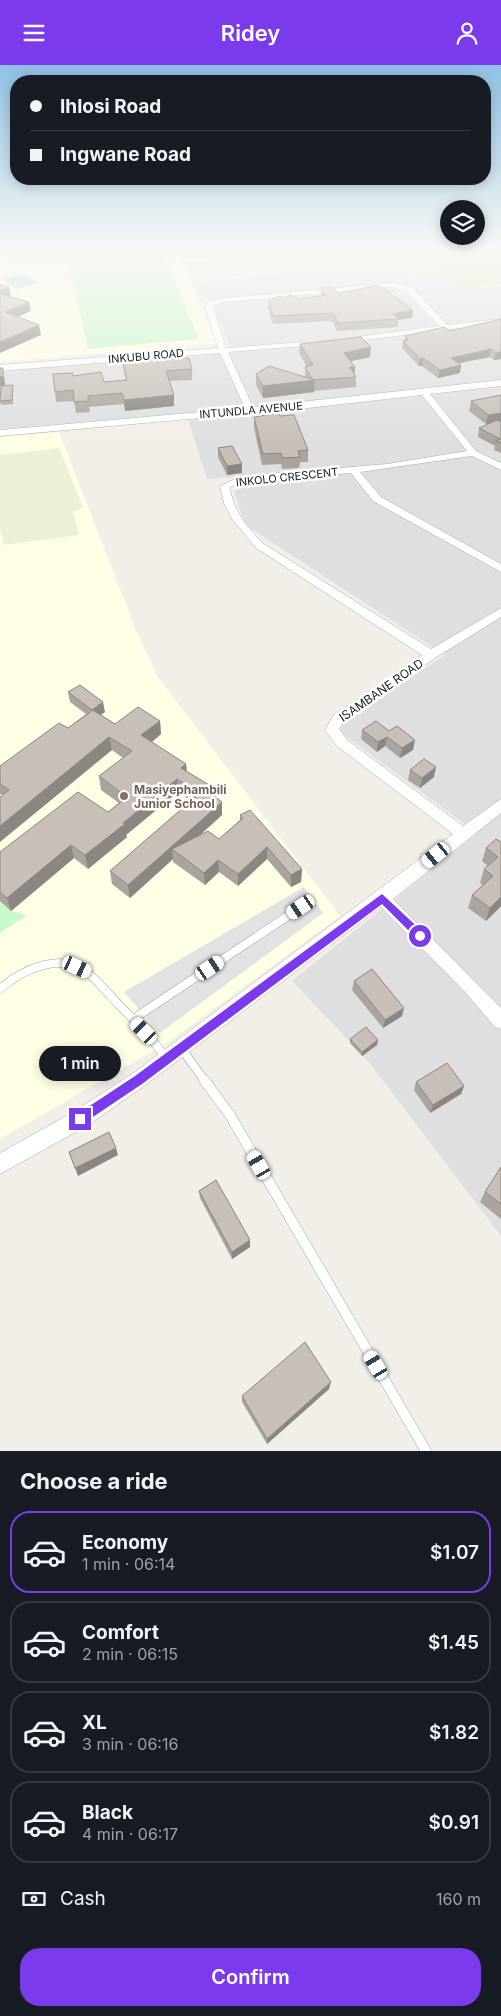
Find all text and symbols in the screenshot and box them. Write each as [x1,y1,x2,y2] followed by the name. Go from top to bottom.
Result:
[20,19,48,47] icon: menu
[453,19,481,47] icon: person
[221,20,280,46] text: Ridey
[60,95,161,118] text: Ihlosi Road
[60,143,191,166] text: Ingwane Road
[440,200,485,245] map controls
[440,200,485,245] button: layers
[108,346,184,366] street label: INKUBU ROAD
[199,399,303,421] street label: INTUNDLA AVENUE
[235,465,339,489] street label: INKOLO CRESCENT
[336,655,426,725] street label: ISAMBANE ROAD
[134,782,227,811] place label: Masiyephambili Junior School
[118,790,130,802] marker: Masiyephambili Junior School
[419,840,452,870] car
[284,892,317,922] car
[409,925,431,947] route start
[193,953,226,983] car
[60,954,93,980] car
[128,1015,159,1047] car
[39,1047,121,1081] callout: 1 min
[60,1053,100,1073] text: 1 min
[69,1108,91,1130] route end
[245,1148,272,1182] car
[361,1348,390,1382] car
[20,1468,168,1494] text: Choose a ride
[22,1530,67,1575] icon: car
[82,1531,168,1554] text: Economy
[430,1541,479,1564] text: $1.07
[82,1554,175,1574] text: 1 min · 06:14
[22,1620,67,1665] icon: car
[82,1621,159,1644] text: Comfort
[428,1631,479,1654] text: $1.45
[82,1644,178,1664] text: 2 min · 06:15
[22,1710,67,1755] icon: car
[82,1711,107,1734] text: XL
[429,1721,479,1744] text: $1.82
[82,1734,178,1754] text: 3 min · 06:16
[22,1800,67,1845] icon: car
[82,1801,133,1824] text: Black
[429,1811,479,1834] text: $0.91
[82,1824,178,1844] text: 4 min · 06:17
[20,1885,48,1913] icon: cash
[60,1887,106,1910] text: Cash
[436,1889,481,1909] text: 160 m
[20,1948,481,2006] button: Confirm

